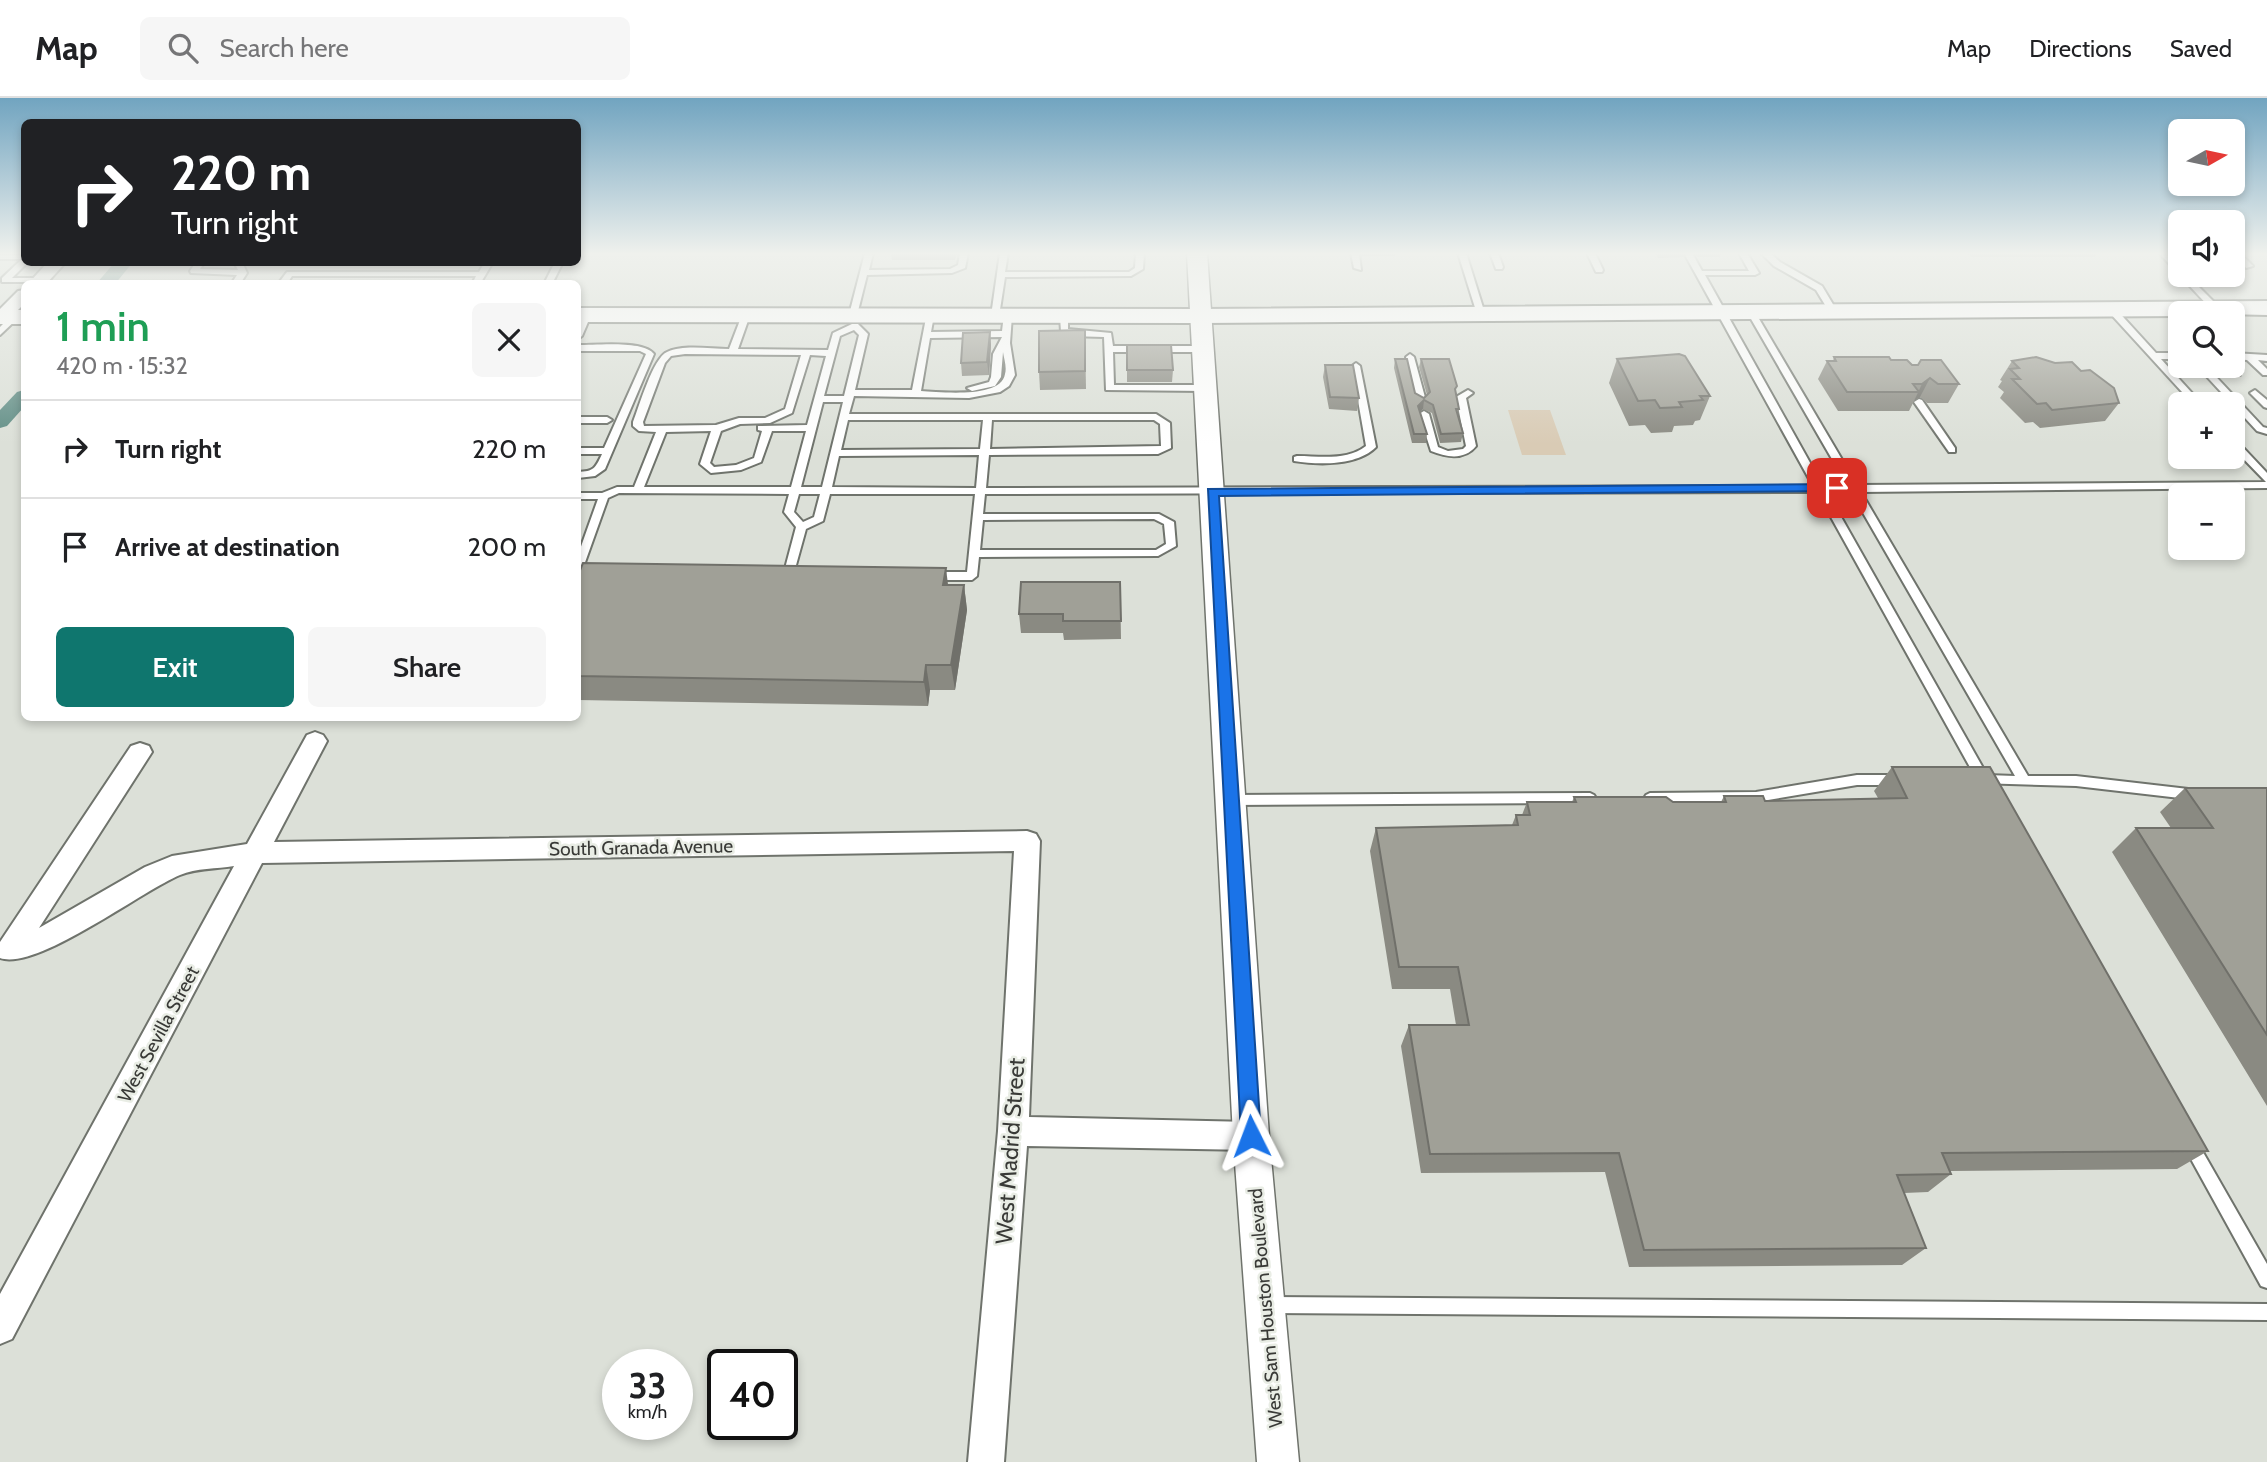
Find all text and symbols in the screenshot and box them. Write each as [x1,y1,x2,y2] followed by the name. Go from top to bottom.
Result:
[140,17,630,80] search box
[35,28,98,68] text: Map
[164,29,202,67] icon: search
[220,32,349,64] text: Search here
[1947,34,1991,63] text: Map
[2029,34,2132,63] text: Directions
[2170,34,2232,63] text: Saved
[2168,119,2245,196] north arrow
[2168,119,2245,560] map controls
[171,143,311,202] text: 220 m
[56,147,147,238] icon: right
[171,203,298,242] text: Turn right
[2168,210,2245,287] button: sound
[56,300,150,352] text: 1 min
[2168,301,2245,378] button: search
[472,303,546,377] button: close
[56,352,188,380] text: 420 m · 15:32
[2168,392,2245,469] button: +
[56,430,94,468] icon: right
[115,433,221,465] text: Turn right
[472,433,546,465] text: 220 m
[1807,458,1867,518] pin
[1818,469,1856,507] icon: arrive
[2168,483,2245,560] button: −
[56,528,94,566] icon: arrive
[115,531,340,563] text: Arrive at destination
[467,531,546,563] text: 200 m
[56,627,294,707] button: Exit
[308,627,546,707] button: Share
[549,834,733,861] street label: South Granada Avenue
[113,962,204,1106] street label: West Sevilla Street
[990,1057,1030,1245] street label: West Madrid Street
[1214,1099,1288,1173] position arrow
[1244,1187,1287,1429] street label: West Sam Houston Boulevard
[707,1349,798,1440] speed limit sign: 40
[629,1364,666,1407] text: 33
[628,1401,667,1423] text: km/h

